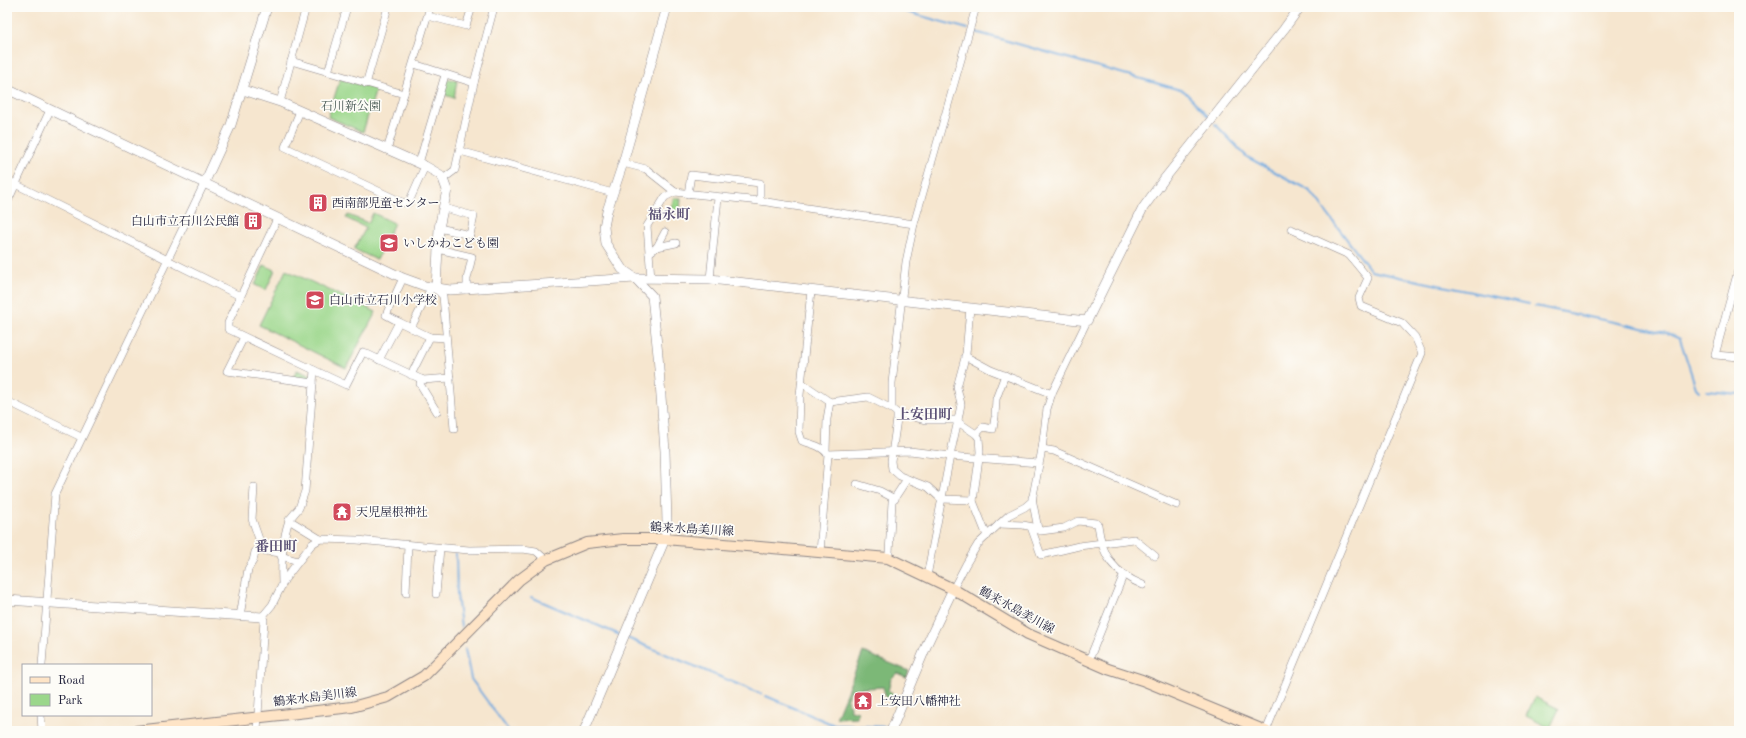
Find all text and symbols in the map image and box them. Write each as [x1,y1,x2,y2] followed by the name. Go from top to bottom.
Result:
[321,99,381,113] park label: 石川新公園
[307,192,329,214] building icon: 西南部児童センター
[332,196,440,210] place label: 西南部児童センター
[648,206,691,222] district label: 福永町
[242,210,264,232] building icon: 白山市立石川公民館
[131,214,239,228] place label: 白山市立石川公民館
[378,232,400,254] school or university icon: いしかわこども園
[403,237,499,250] place label: いしかわこども園
[304,289,326,311] school or university icon: 白山市立石川小学校
[329,293,437,307] place label: 白山市立石川小学校
[896,407,953,422] district label: 上安田町
[331,501,353,523] temple icon: 天児屋根神社
[356,505,428,519] place label: 天児屋根神社
[650,520,734,538] street label: 鶴来水島美川線
[255,539,298,554] district label: 番田町
[977,584,1057,636] street label: 鶴来水島美川線
[22,664,152,716] legend
[58,675,85,687] text: Road
[272,685,358,709] street label: 鶴来水島美川線
[852,690,874,712] temple icon: 上安田八幡神社
[877,694,961,708] place label: 上安田八幡神社
[58,695,83,707] text: Park

